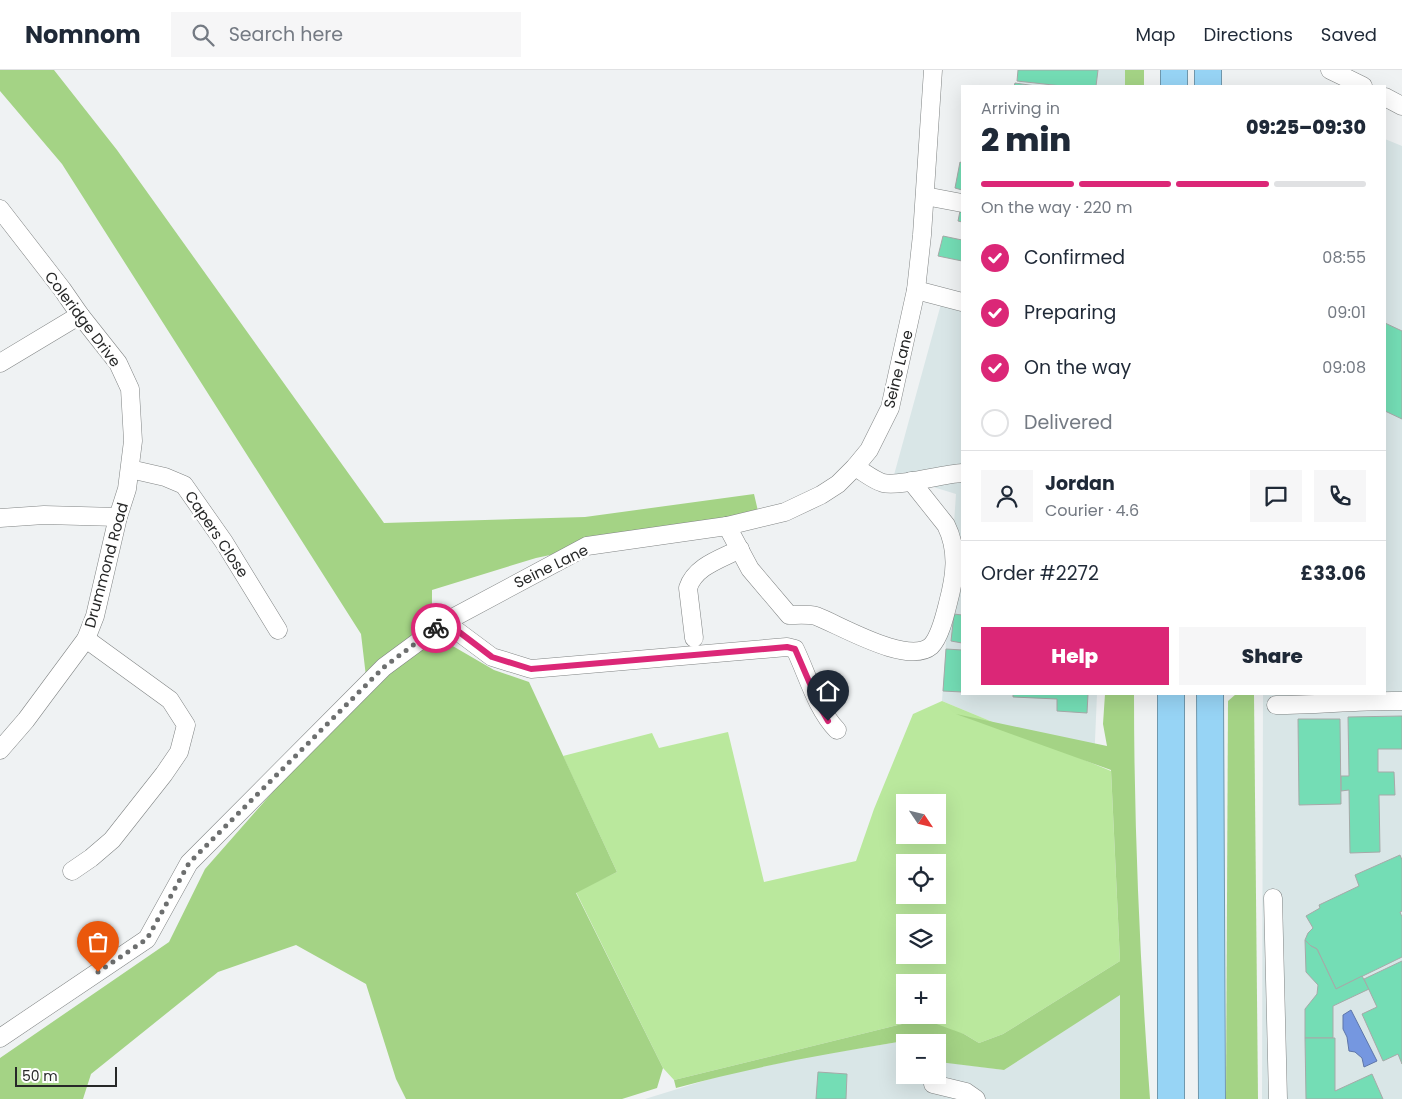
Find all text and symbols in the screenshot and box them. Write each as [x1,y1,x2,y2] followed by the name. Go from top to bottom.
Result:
[171,12,521,57] search box
[25,18,141,51] text: Nomnom
[189,21,217,49] icon: search
[229,21,343,48] text: Search here
[1136,22,1175,47] text: Map
[1203,22,1293,47] text: Directions
[1321,22,1377,47] text: Saved
[981,97,1060,120] text: Arriving in
[1246,114,1366,141] text: 09:25–09:30
[981,117,1071,162] text: 2 min
[981,196,1132,219] text: On the way · 220 m
[981,244,1009,272] icon: check
[1024,244,1125,271] text: Confirmed
[1322,246,1366,269] text: 08:55
[40,267,126,371] street label: Coleridge Drive
[981,299,1009,327] icon: check
[1024,299,1116,326] text: Preparing
[1327,301,1366,324] text: 09:01
[878,328,918,410] street label: Seine Lane
[981,354,1009,382] icon: check
[1024,354,1131,381] text: On the way
[1322,356,1366,379] text: 09:08
[1024,409,1113,436] text: Delivered
[981,470,1033,522] button: person
[1045,470,1115,497] text: Jordan
[1250,470,1302,522] button: chat
[1314,470,1366,522] button: phone
[180,486,254,582] street label: Capers Close
[1045,499,1139,522] text: Courier · 4.6
[79,500,133,630] street label: Drummond Road
[510,539,592,593] street label: Seine Lane
[981,560,1099,587] text: Order #2272
[1301,560,1366,587] text: £33.06
[411,603,461,653] courier
[422,614,450,642] icon: bike
[981,627,1169,685] button: Help
[1179,627,1366,685] button: Share
[807,670,849,721] pin
[814,677,842,705] icon: home
[896,794,946,844] north arrow
[896,794,946,1084] map controls
[896,854,946,904] button: locate
[896,914,946,964] button: layers
[77,921,119,972] pin
[84,928,112,956] icon: bag
[896,974,946,1024] button: +
[896,1034,946,1084] button: −
[15,1064,118,1087] scale bar
[22,1066,58,1086] text: 50 m

